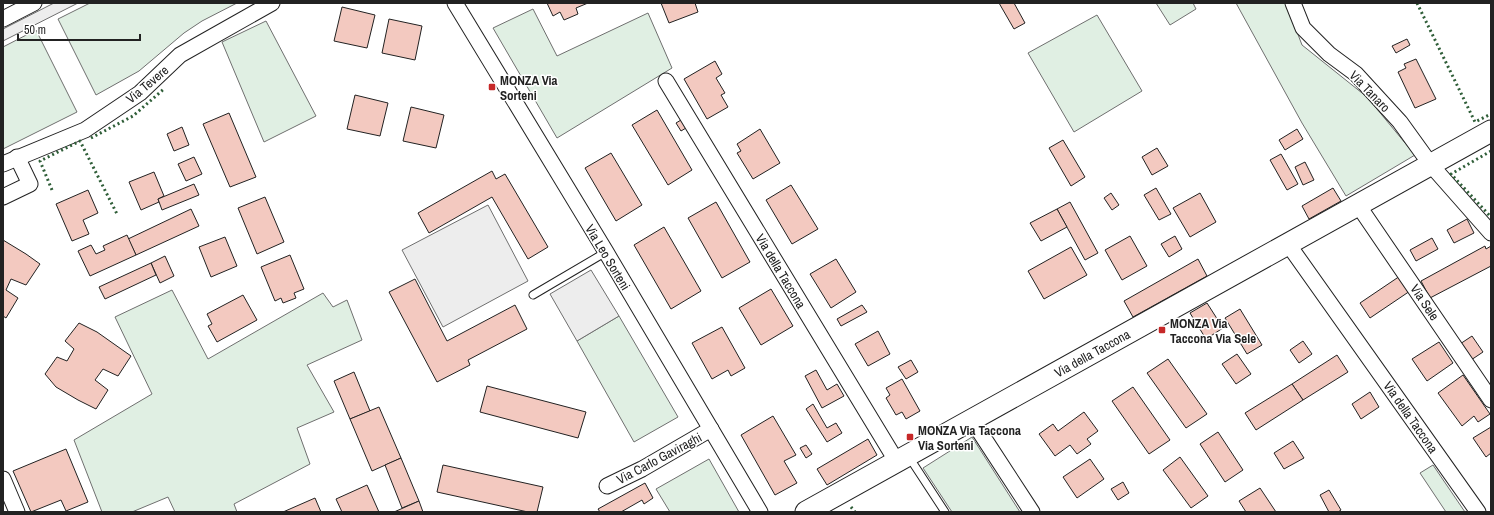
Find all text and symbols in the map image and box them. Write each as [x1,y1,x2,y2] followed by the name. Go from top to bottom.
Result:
[18,16,140,42] scale bar
[24,22,46,38] text: 50 m
[122,62,172,107] street label: Via Tevere
[1346,67,1394,116] street label: Via Tanaro
[500,72,558,104] place label: MONZA Via Sorteni
[487,82,497,92] marker: MONZA Via Sorteni
[581,221,634,293] street label: Via Leo Sorteni
[752,231,810,312] street label: Via della Taccona
[1406,281,1443,324] street label: Via Sele
[1170,315,1256,347] place label: MONZA Via Taccona Via Sele
[1157,325,1167,335] marker: MONZA Via Taccona Via Sele
[1051,326,1133,381] street label: Via della Taccona
[1380,378,1442,457] street label: Via della Taccona
[918,422,1021,454] place label: MONZA Via Taccona Via Sorteni
[614,429,705,488] street label: Via Carlo Gaviraghi
[905,432,915,442] marker: MONZA Via Taccona Via Sorteni

